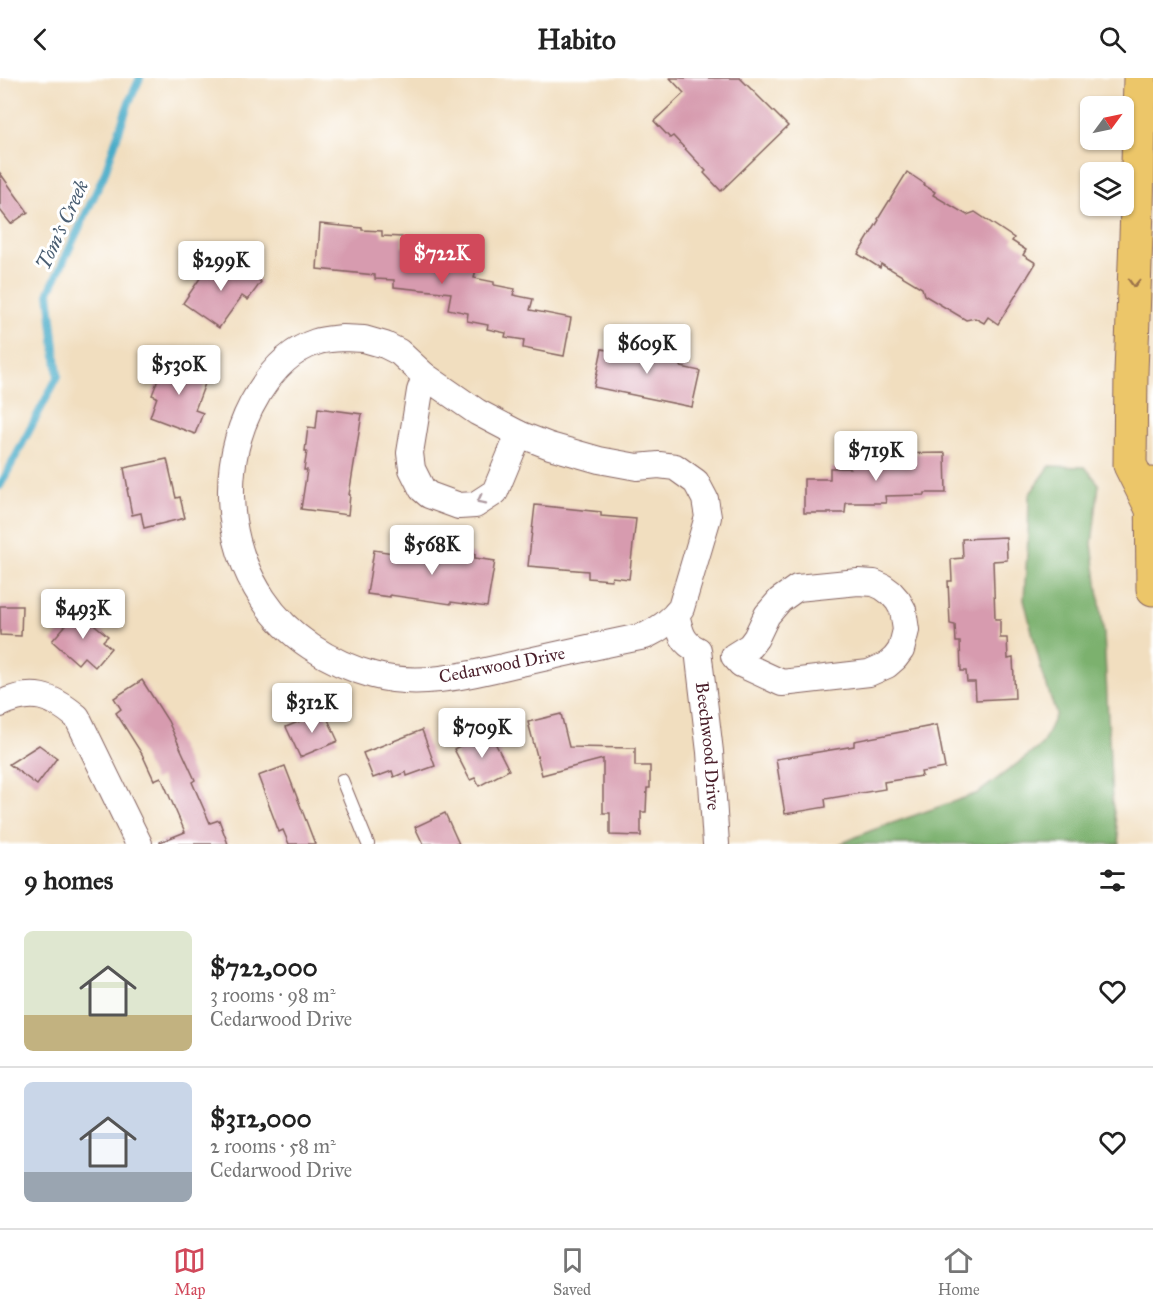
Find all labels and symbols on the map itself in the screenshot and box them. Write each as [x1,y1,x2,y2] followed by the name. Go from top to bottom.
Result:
[1080,96,1134,150] north arrow
[31,176,93,274] water label: Tom's Creek
[400,234,484,285] pin: $722K
[179,241,263,292] pin: $299K
[1128,279,1141,288] one-way arrow
[605,324,689,375] pin: $609K
[137,345,221,396] pin: $530K
[834,431,918,482] pin: $719K
[477,493,487,504] one-way arrow
[390,525,474,576] pin: $568K
[41,589,125,640] pin: $493K
[437,642,567,688] street label: Cedarwood Drive
[691,681,725,811] street label: Beechwood Drive
[270,683,354,734] pin: $312K
[440,708,524,759] pin: $709K

